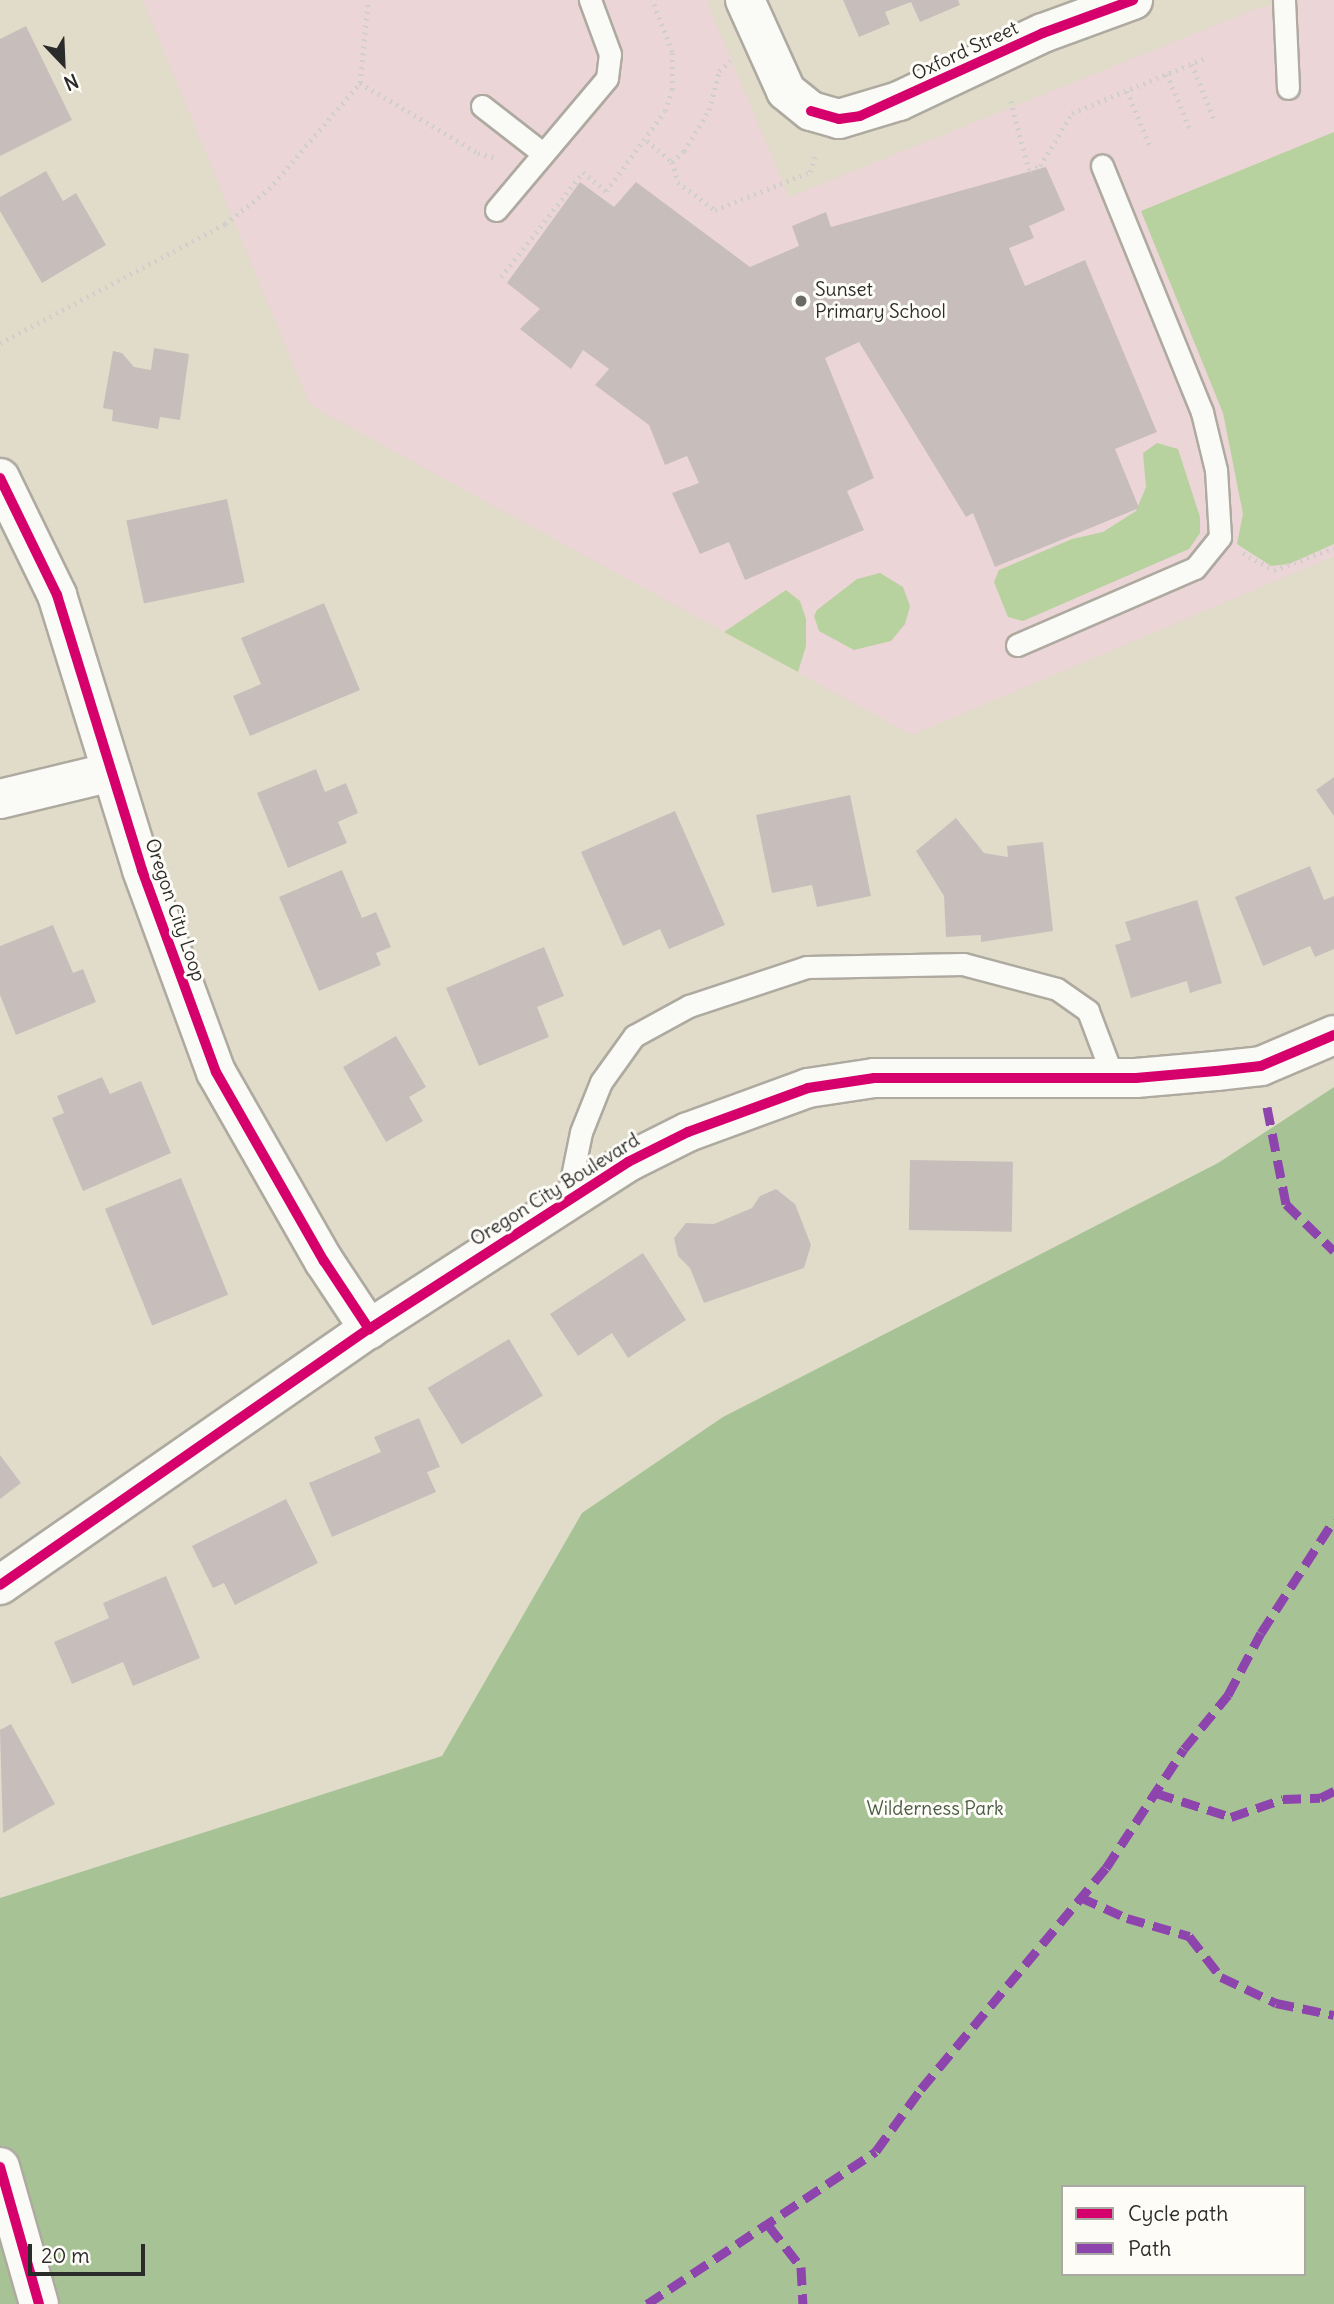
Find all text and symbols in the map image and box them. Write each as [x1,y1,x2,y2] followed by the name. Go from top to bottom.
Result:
[908,16,1022,86] street label: Oxford Street
[28,28,98,98] north arrow
[60,69,82,96] text: N
[815,279,946,323] place label: Sunset Primary School
[793,293,809,309] marker: Sunset Primary School
[140,836,210,984] street label: Oregon City Loop
[466,1129,644,1251] street label: Oregon City Boulevard
[866,1798,1004,1820] park label: Wilderness Park
[1061,2185,1306,2276] legend
[1128,2200,1228,2227] text: Cycle path
[32,2230,149,2274] scale bar
[1128,2235,1171,2262] text: Path
[41,2242,90,2269] text: 20 m

